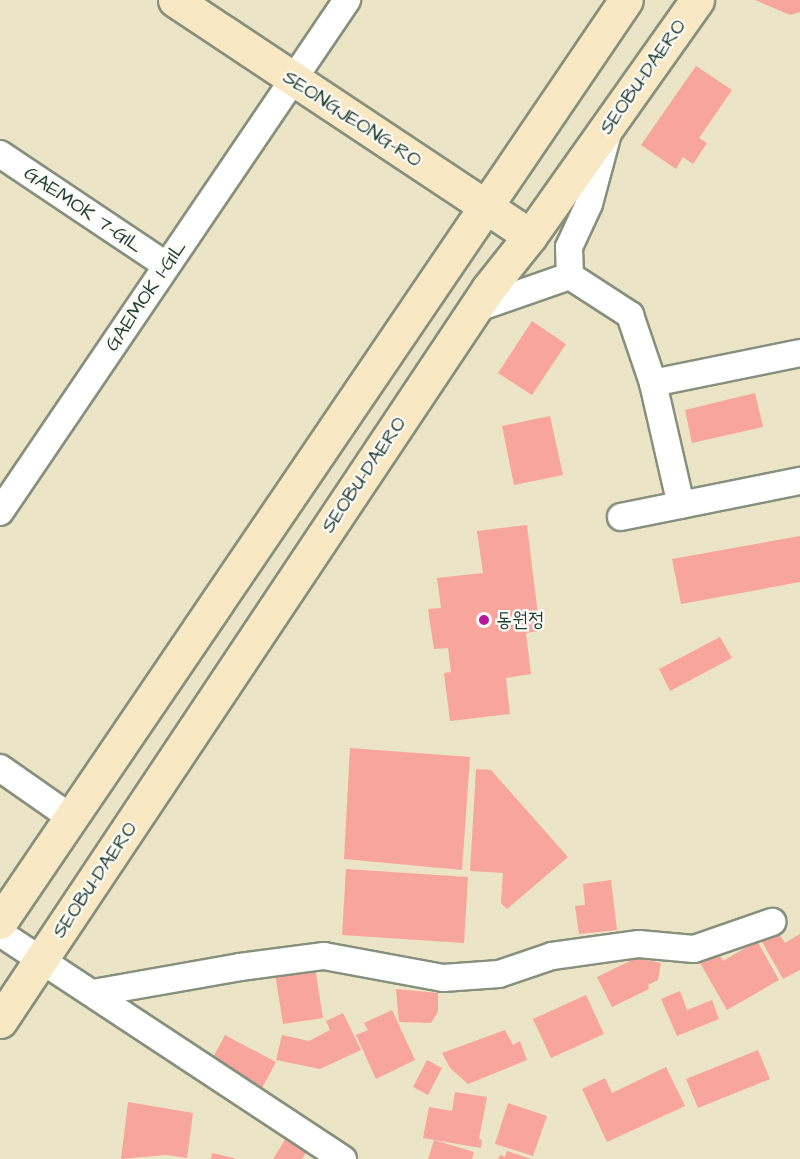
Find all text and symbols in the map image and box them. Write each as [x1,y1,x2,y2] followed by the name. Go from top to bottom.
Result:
[594,15,692,139] street label: SEOBU-DAERO
[278,65,426,173] street label: SEONGJEONG-RO
[19,162,147,258] street label: GAEMOK 7-GIL
[100,236,192,356] street label: GAEMOK 1-GIL
[316,412,412,538] street label: SEOBU-DAERO
[496,608,544,632] place label: 동원정
[477,613,491,627] marker: 동원정
[47,817,143,943] street label: SEOBU-DAERO

